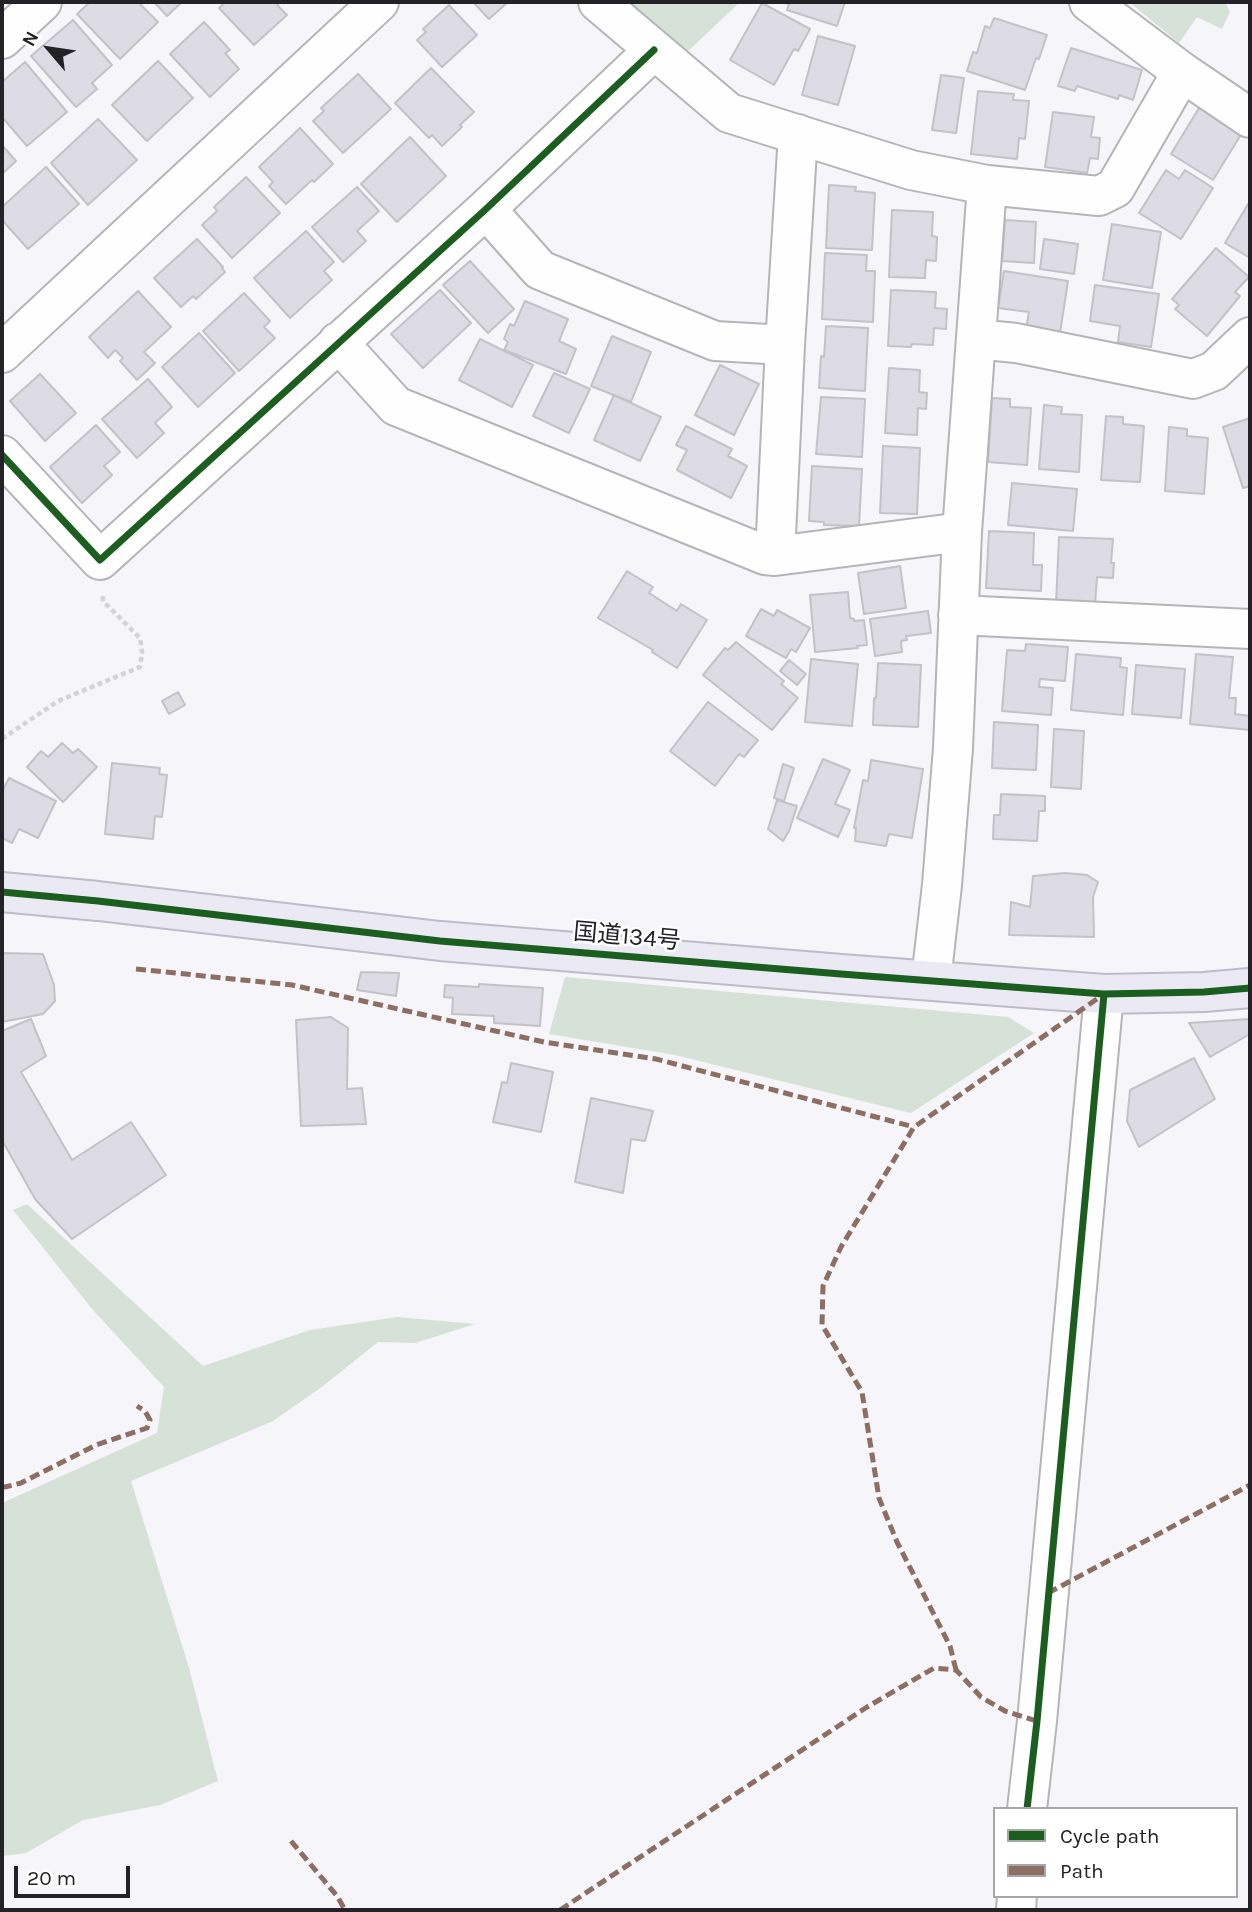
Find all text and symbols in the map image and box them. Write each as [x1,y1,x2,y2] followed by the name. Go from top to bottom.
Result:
[14,14,84,84] north arrow
[18,28,44,50] text: N
[572,918,682,956] street label: 国道134号
[993,1807,1238,1898] legend
[1060,1824,1160,1848] text: Cycle path
[18,1853,133,1897] scale bar
[1060,1859,1104,1883] text: Path
[27,1866,76,1890] text: 20 m

